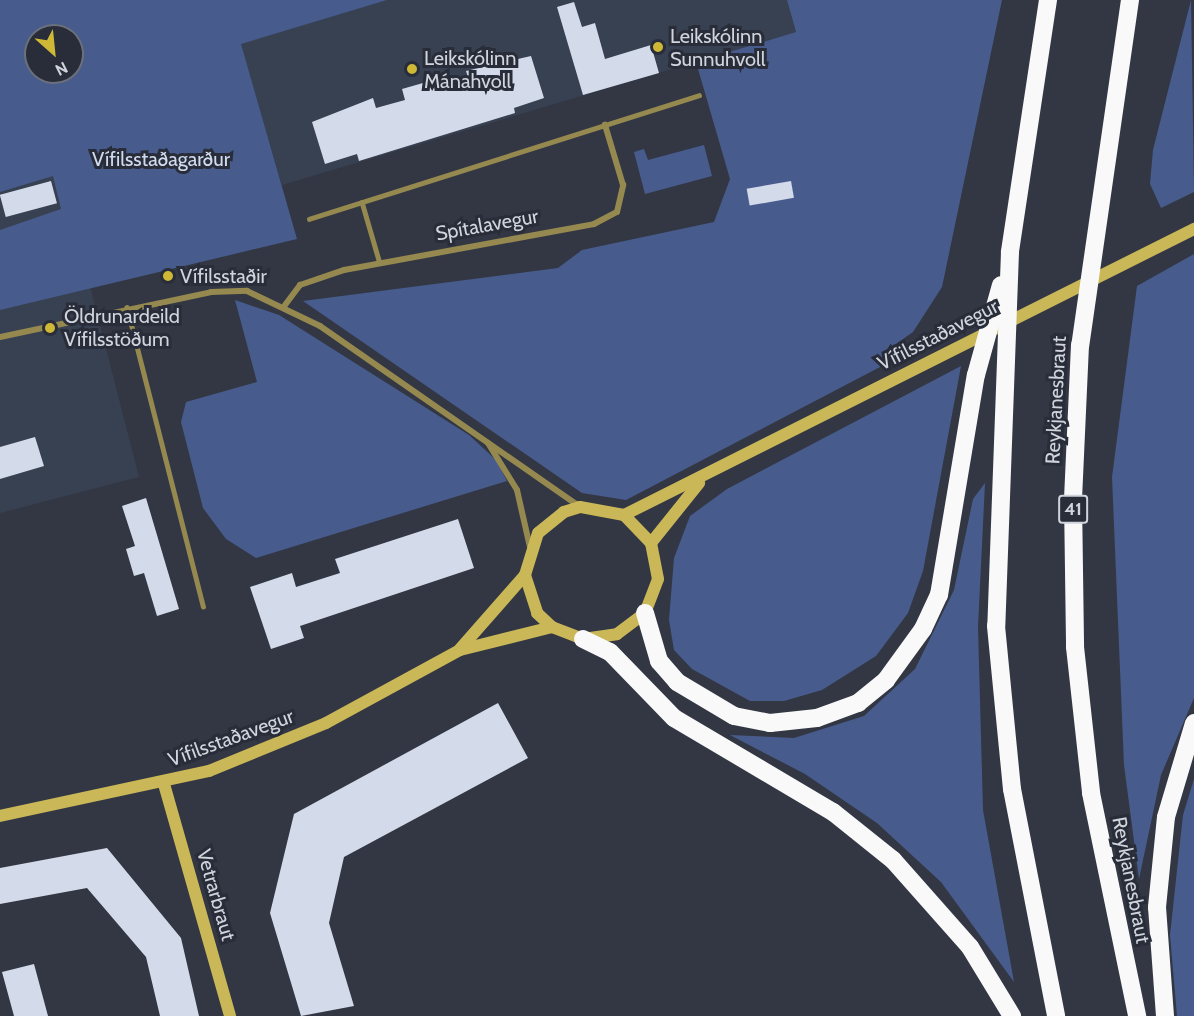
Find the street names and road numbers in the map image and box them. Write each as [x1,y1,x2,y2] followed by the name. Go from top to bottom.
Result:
[434,204,540,246] street label: Spítalavegur
[874,294,1002,376] street label: Vífilsstaðavegur
[1041,335,1071,465] street label: Reykjanesbraut
[1058,494,1088,524] road number: 41
[165,704,297,772] street label: Vífilsstaðavegur
[1107,815,1155,945] street label: Reykjanesbraut
[191,846,241,944] street label: Vetrarbraut

